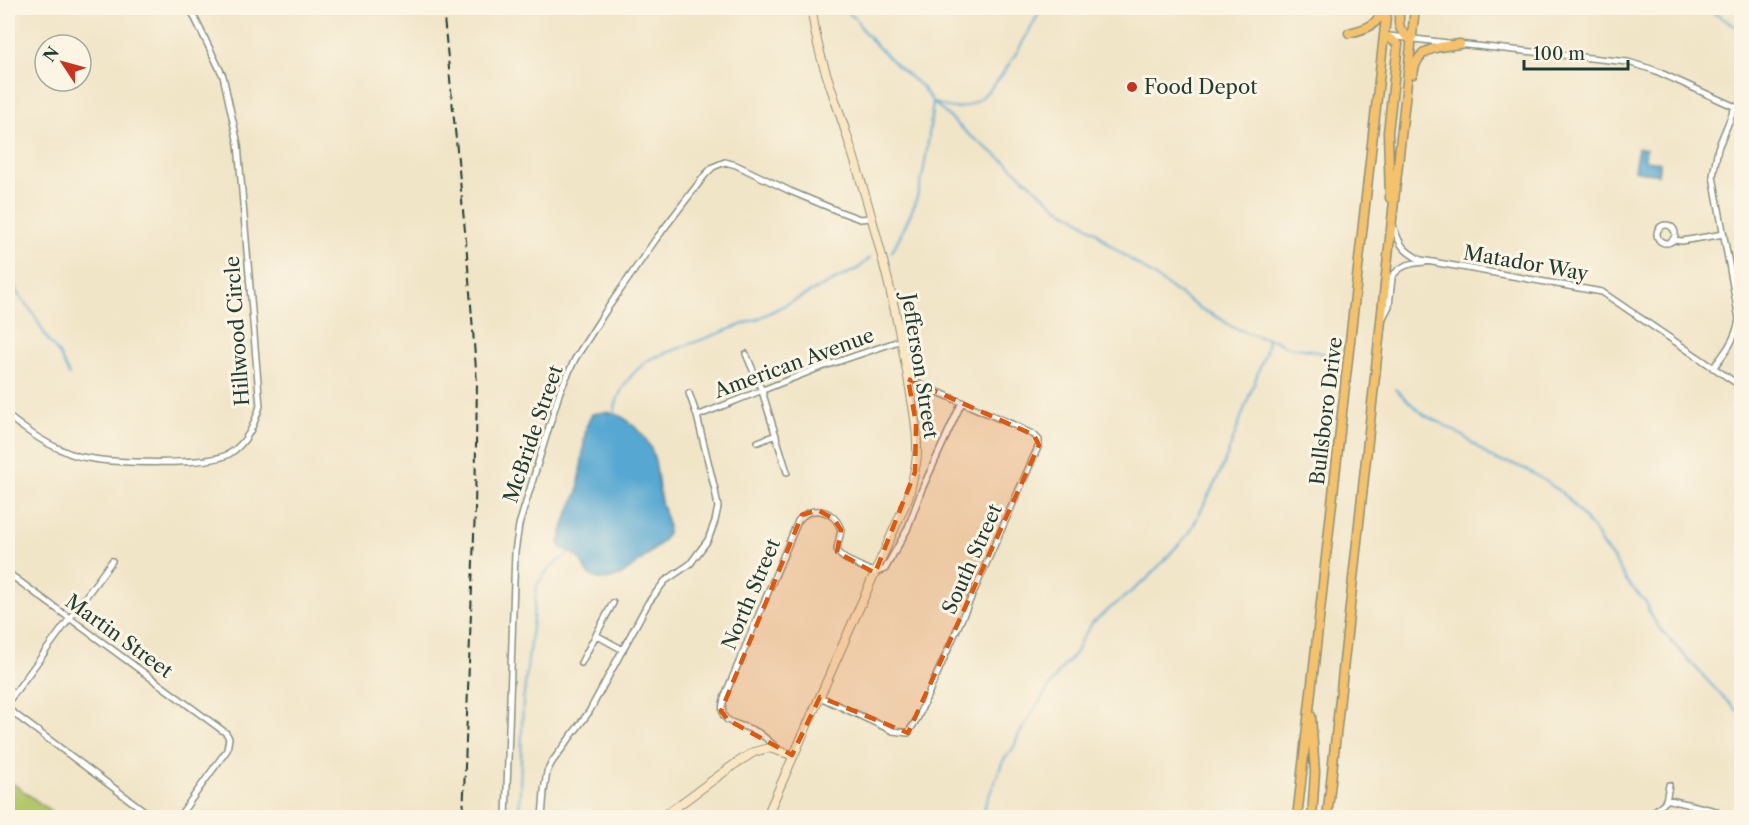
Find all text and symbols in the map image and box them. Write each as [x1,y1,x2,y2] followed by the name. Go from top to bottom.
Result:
[33,33,93,93] north arrow
[1524,33,1628,71] scale bar
[39,43,63,66] text: N
[1533,43,1585,65] text: 100 m
[1144,75,1257,99] place label: Food Depot
[1125,80,1139,94] marker: Food Depot
[1462,240,1591,286] street label: Matador Way
[220,255,254,407] street label: Hillwood Circle
[896,289,943,440] street label: Jefferson Street
[710,323,877,403] street label: American Avenue
[1305,336,1347,486] street label: Bullsboro Drive
[498,362,568,506] street label: McBride Street
[937,500,1007,618] street label: South Street
[717,535,785,653] street label: North Street
[61,589,177,683] street label: Martin Street

